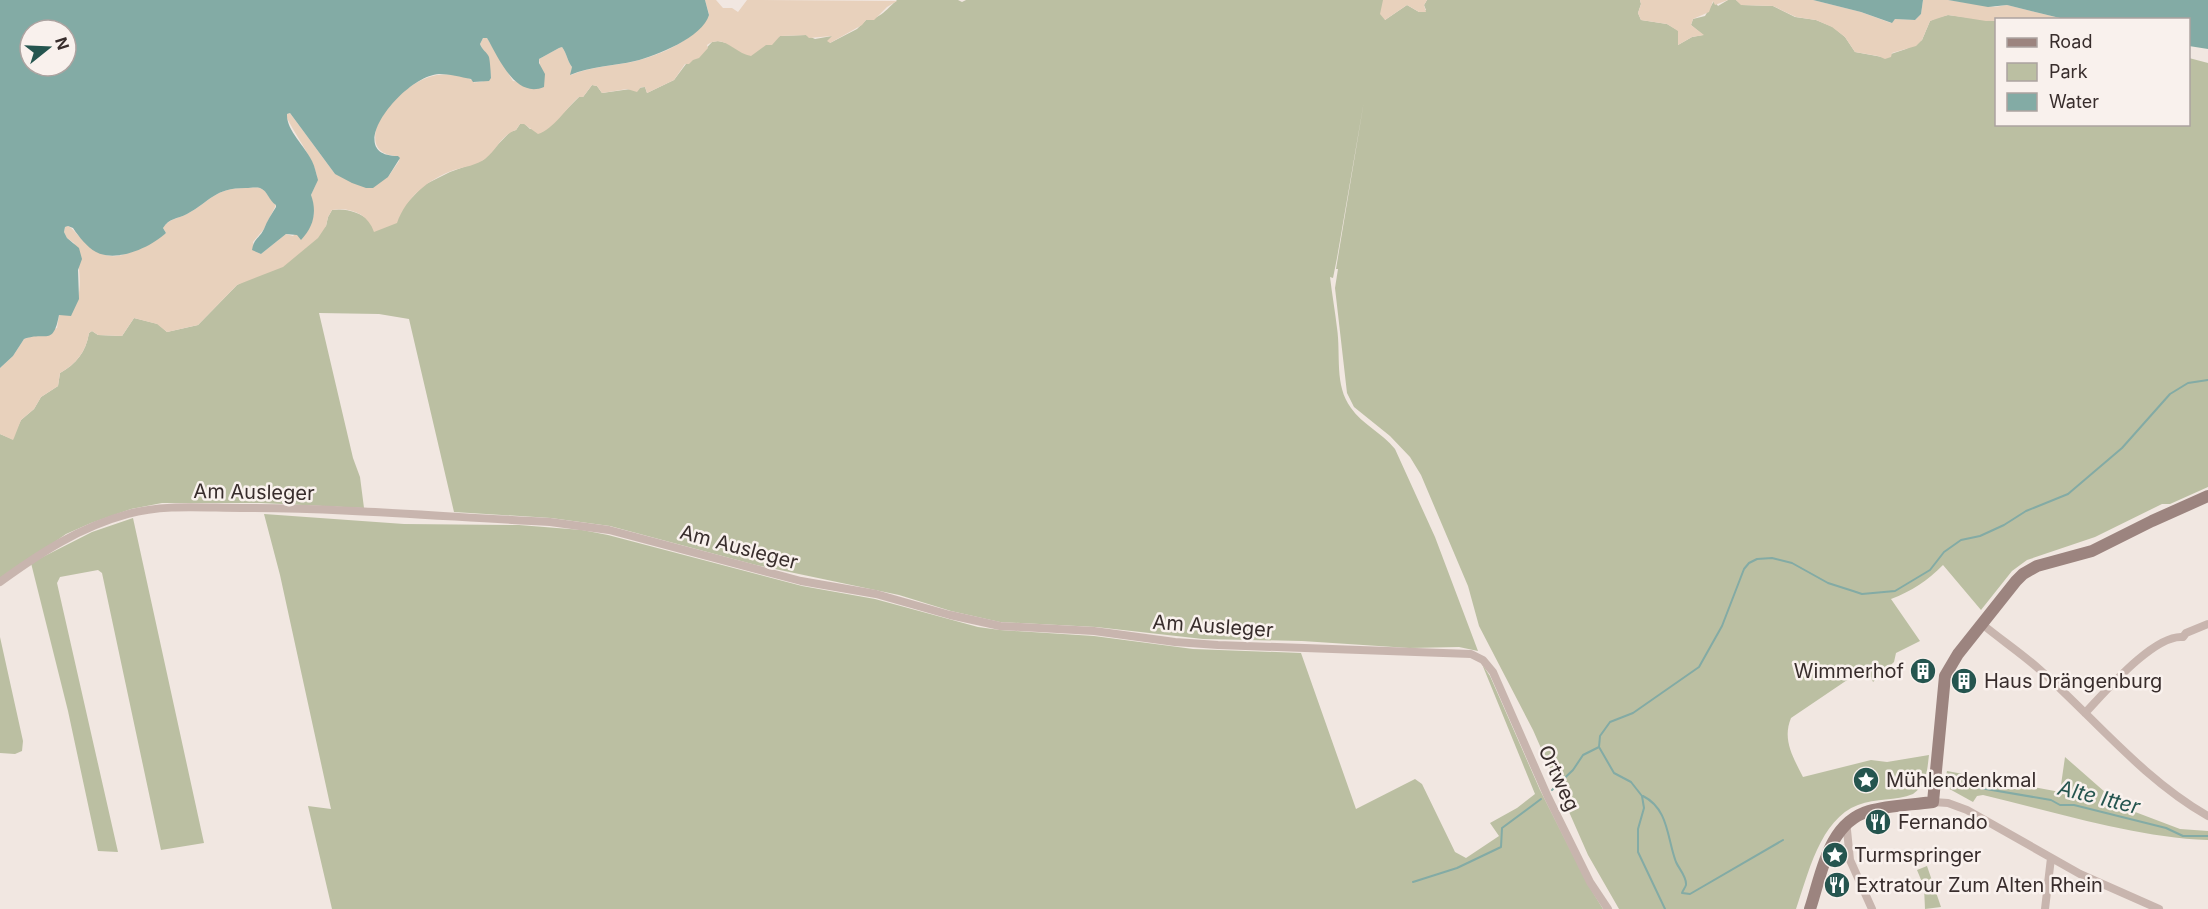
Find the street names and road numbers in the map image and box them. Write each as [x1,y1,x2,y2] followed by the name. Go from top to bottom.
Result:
[193,479,315,505] street label: Am Ausleger
[677,520,801,574] street label: Am Ausleger
[1152,610,1275,642] street label: Am Ausleger
[1533,741,1585,815] street label: Ortweg

